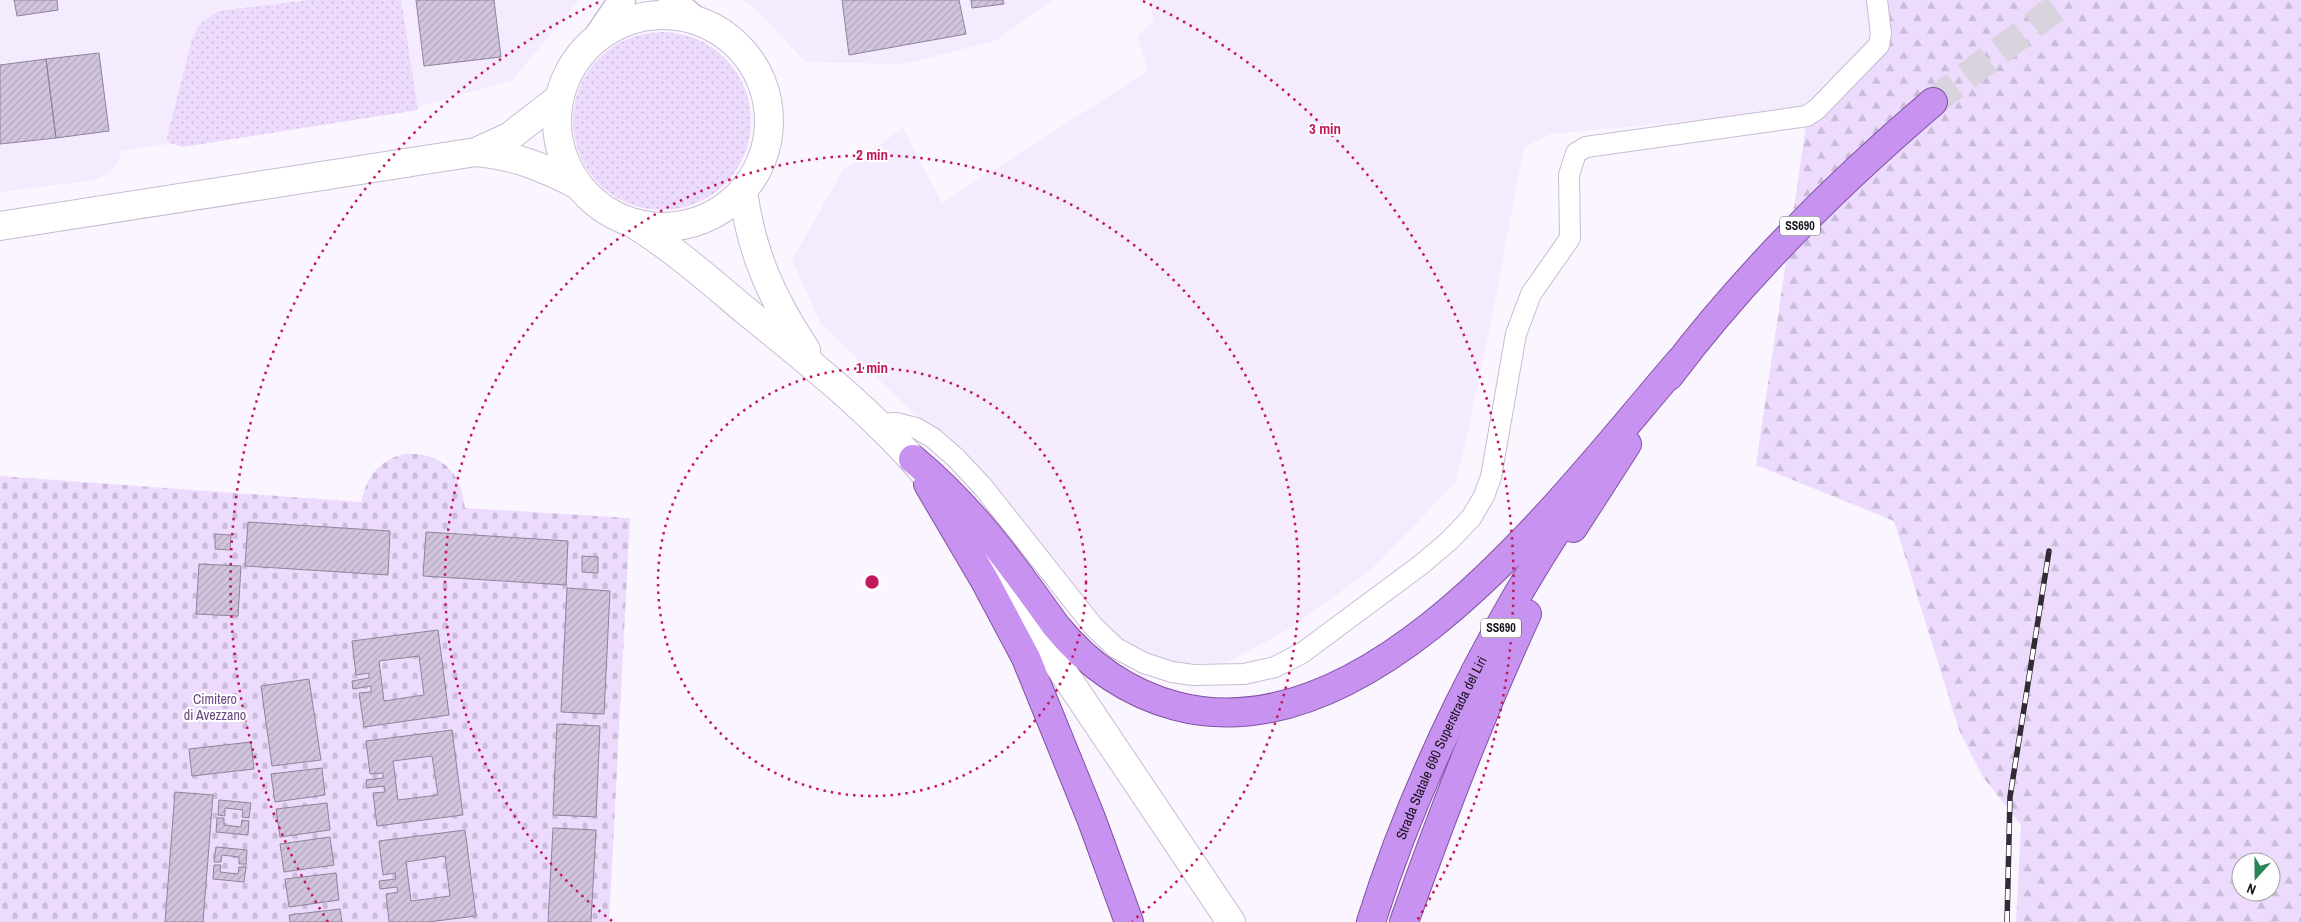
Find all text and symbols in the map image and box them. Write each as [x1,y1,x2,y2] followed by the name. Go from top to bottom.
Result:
[1309,118,1341,139] text: 3 min
[856,144,888,165] text: 2 min
[1780,217,1820,236] road number: SS690
[856,357,888,378] text: 1 min
[863,573,881,591] centre of rings
[1481,618,1521,638] road number: SS690
[1392,653,1491,842] street label: Strada Statale 690 Superstrada del Liri
[184,690,246,724] park label: Cimitero di Avezzano
[2231,852,2281,902] north arrow
[2244,879,2258,899] text: N

